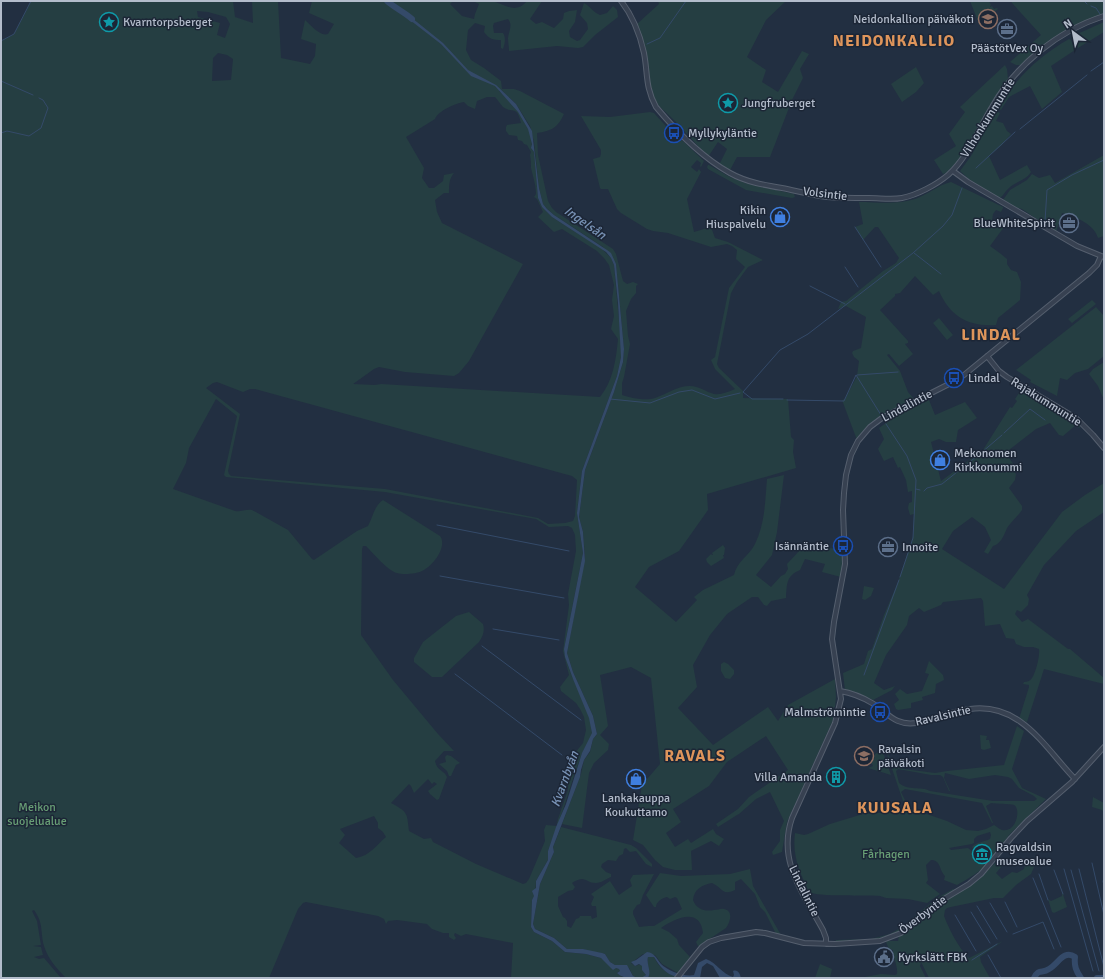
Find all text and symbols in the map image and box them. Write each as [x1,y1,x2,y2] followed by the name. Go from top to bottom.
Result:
[977,8,999,30] school or university icon: Neidonkallion päiväkoti
[98,11,120,33] place icon: Kvarntorpsberget
[853,12,974,27] place label: Neidonkallion päiväkoti
[1053,12,1093,52] north arrow
[123,15,212,30] place label: Kvarntorpsberget
[1061,16,1075,31] text: N
[996,18,1018,40] office icon: PäästötVex Oy
[833,31,955,51] district label: NEIDONKALLIO
[971,41,1044,56] place label: PäästötVex Oy
[957,75,1019,161] street label: Vilhonkummuntie
[717,92,739,114] place icon: Jungfruberget
[742,96,815,111] place label: Jungfruberget
[663,122,685,144] bus stop icon: Myllykyläntie
[688,126,757,141] place label: Myllykyläntie
[802,184,848,204] street label: Volsintie
[561,203,610,244] water label: Ingelsån
[706,203,766,232] place label: Kikin Hiuspalvelu
[769,206,791,228] shop icon: Kikin Hiuspalvelu
[1058,212,1080,234] office icon: BlueWhiteSpirit
[973,216,1055,231] place label: BlueWhiteSpirit
[961,325,1021,345] district label: LINDAL
[943,367,965,389] bus stop icon: Lindal
[968,371,1000,386] place label: Lindal
[1008,374,1084,430] street label: Rajakummuntie
[879,386,935,426] street label: Lindalintie
[954,446,1022,475] place label: Mekonomen Kirkkonummi
[929,449,951,471] shop icon: Mekonomen Kirkkonummi
[832,535,854,557] bus stop icon: Isännäntie
[877,536,899,558] office icon: Innoite
[775,539,829,554] place label: Isännäntie
[902,540,938,555] place label: Innoite
[869,701,891,723] bus stop icon: Malmströmintie
[914,702,972,730] street label: Ravalsintie
[784,705,866,720] place label: Malmströmintie
[878,742,925,771] place label: Ravalsin päiväkoti
[853,745,875,767] school or university icon: Ravalsin päiväkoti
[664,746,726,766] district label: RAVALS
[548,748,583,809] water label: Kvarnbyån
[825,766,847,788] building icon: Villa Amanda
[625,768,647,790] shop icon: Lankakauppa Koukuttamo
[754,770,822,785] place label: Villa Amanda
[602,791,670,820] place label: Lankakauppa Koukuttamo
[857,798,933,818] district label: KUUSALA
[7,800,67,829] park label: Meikon suojelualue
[996,840,1052,869] place label: Ragvaldsin museoalue
[971,843,993,865] museum icon: Ragvaldsin museoalue
[862,847,910,862] park label: Fårhagen
[785,863,823,919] street label: Lindalintie
[896,892,950,938] street label: Överbyntie
[873,946,895,968] public building icon: Kyrkslätt FBK
[898,950,967,965] place label: Kyrkslätt FBK

